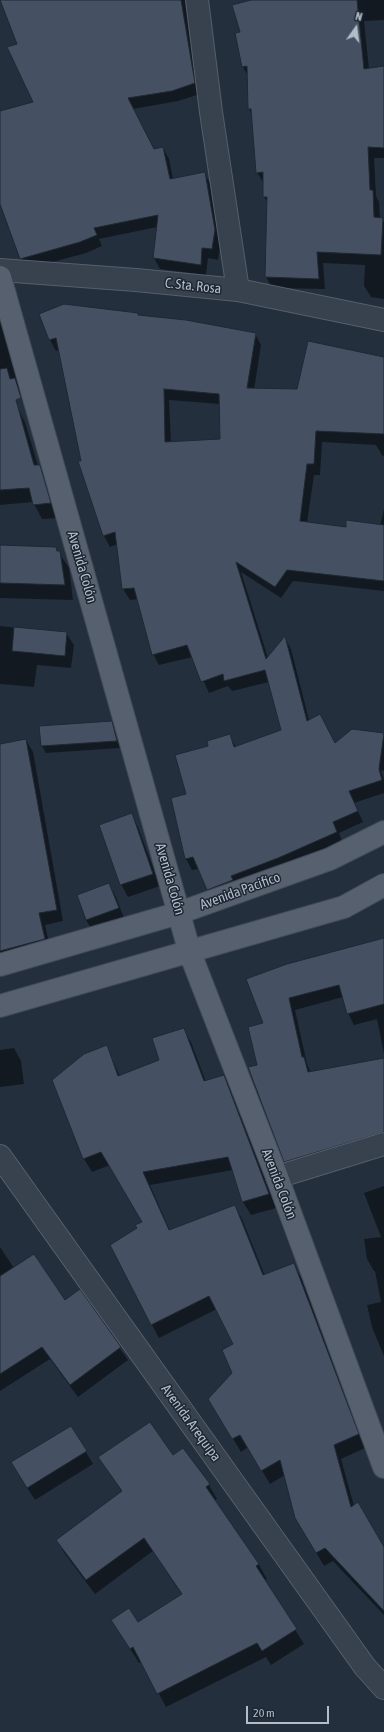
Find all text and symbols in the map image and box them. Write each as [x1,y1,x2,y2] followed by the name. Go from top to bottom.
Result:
[336,8,376,48] north arrow
[354,10,364,23] text: N
[164,275,222,297] street label: C. Sta. Rosa
[64,529,100,605] street label: Avenida Colón
[152,841,188,917] street label: Avenida Colón
[198,869,282,913] street label: Avenida Pacifico
[258,1147,300,1221] street label: Avenida Colón
[157,1381,225,1465] street label: Avenida Arequipa
[248,1698,331,1724] scale bar
[253,1706,275,1720] text: 20 m

